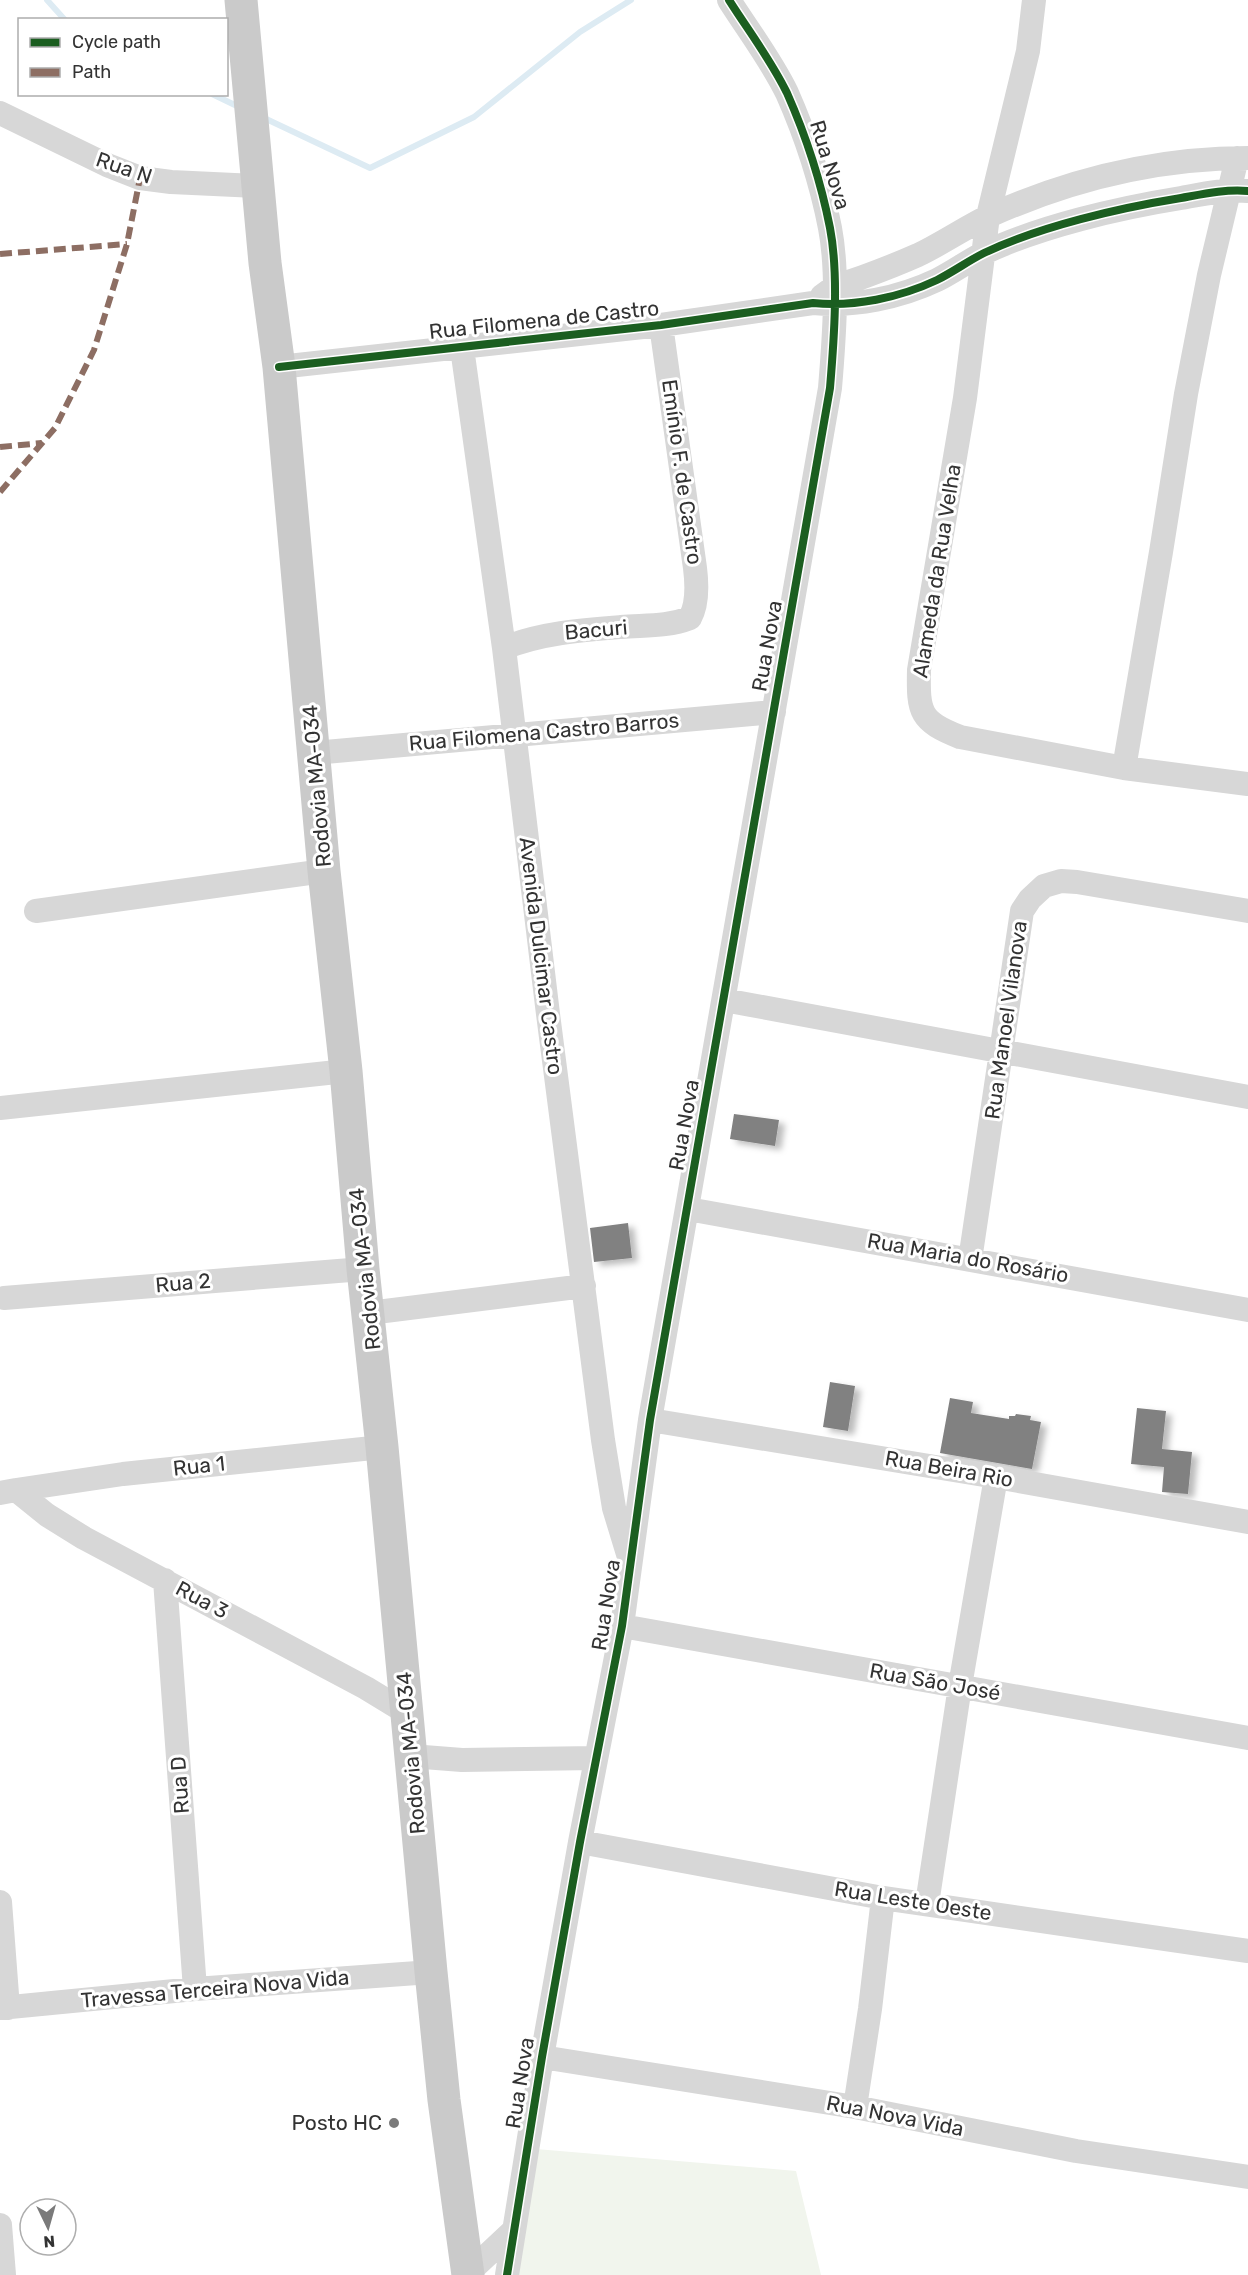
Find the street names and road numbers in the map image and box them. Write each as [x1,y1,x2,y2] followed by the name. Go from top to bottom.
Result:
[805,117,856,213] street label: Rua Nova
[93,146,156,189] street label: Rua N
[428,295,660,344] street label: Rua Filomena de Castro
[657,378,708,566] street label: Emínio F. de Castro
[907,462,966,680] street label: Alameda da Rua Velha
[746,598,787,693] street label: Rua Nova
[564,614,628,645] street label: Bacuri
[297,704,336,868] street label: Rodovia MA-034
[408,707,680,756] street label: Rua Filomena Castro Barros
[514,836,569,1076] street label: Avenida Dulcimar Castro
[979,919,1032,1121] street label: Rua Manoel Vilanova
[663,1077,704,1172] street label: Rua Nova
[344,1187,385,1351] street label: Rodovia MA-034
[865,1227,1071,1288] street label: Rua Maria do Rosário
[154,1268,212,1297] street label: Rua 2
[883,1445,1015,1492] street label: Rua Beira Rio
[172,1450,226,1481] street label: Rua 1
[586,1557,625,1652] street label: Rua Nova
[172,1575,233,1624] street label: Rua 3
[868,1658,1003,1705] street label: Rua São José
[391,1671,430,1835] street label: Rodovia MA-034
[165,1755,194,1815] street label: Rua D
[833,1876,994,1925] street label: Rua Leste Oeste
[80,1964,350,2013] street label: Travessa Terceira Nova Vida
[500,2035,539,2130] street label: Rua Nova
[824,2090,966,2141] street label: Rua Nova Vida

